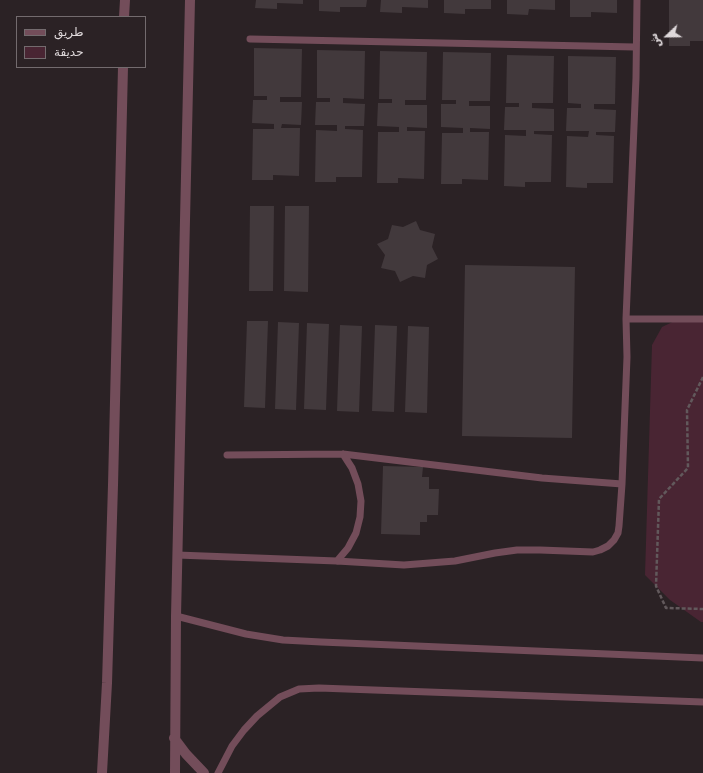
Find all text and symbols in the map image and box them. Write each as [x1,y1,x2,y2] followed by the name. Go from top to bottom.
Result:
[16,16,146,68] legend
[647,16,687,56] north arrow
[54,25,84,39] text: طريق
[647,31,664,50] text: ش
[54,45,84,59] text: حديقة

